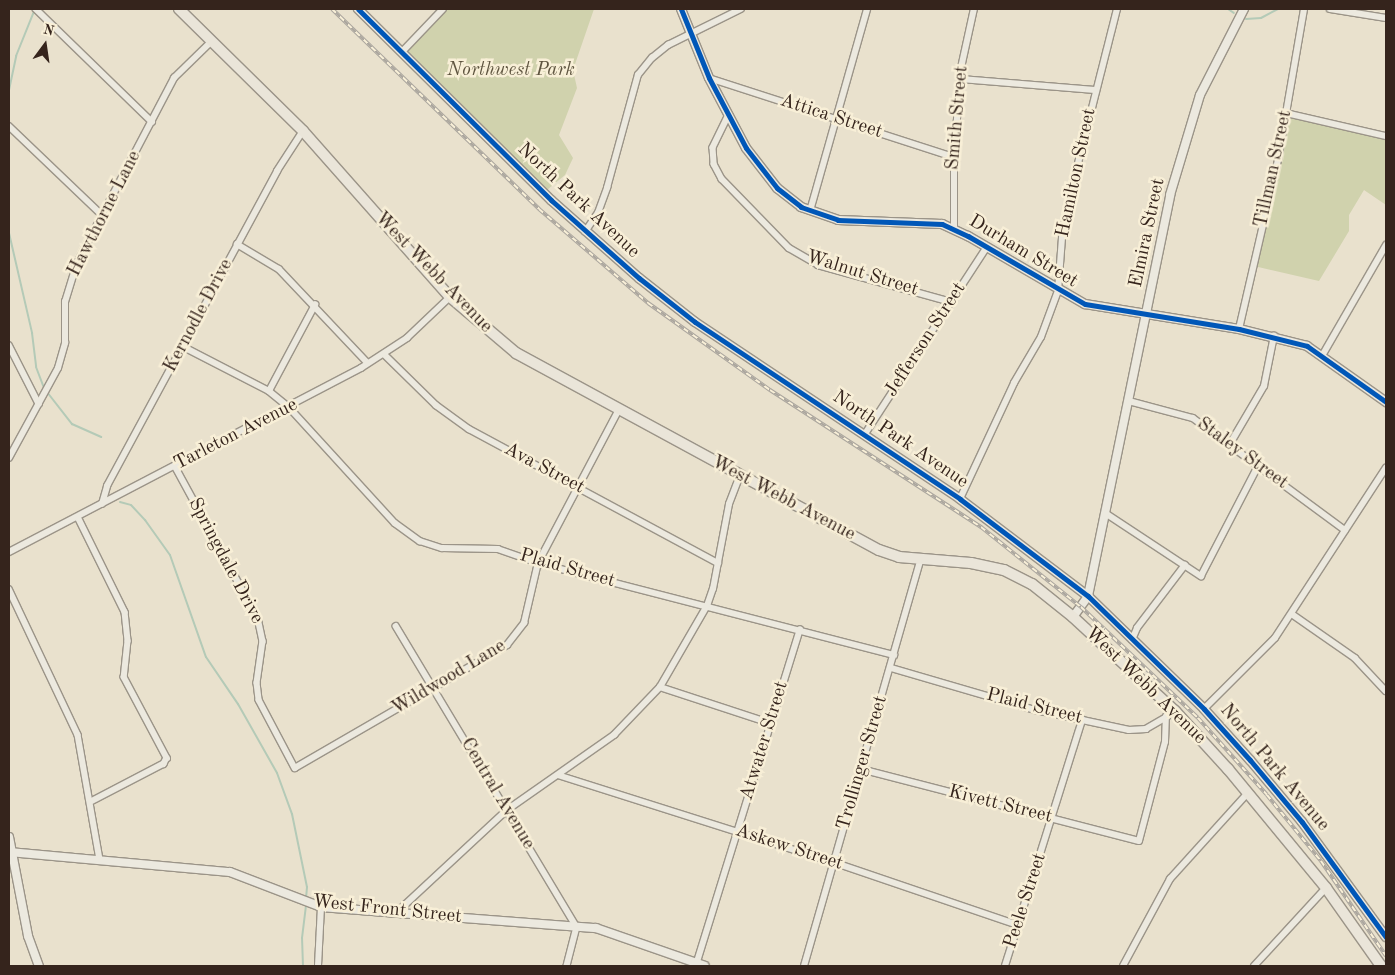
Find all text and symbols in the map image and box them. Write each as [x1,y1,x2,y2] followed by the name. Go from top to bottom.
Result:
[20,20,70,70] north arrow
[42,22,56,39] text: N
[447,60,575,82] park label: Northwest Park
[942,65,974,171] street label: Smith Street
[777,90,885,144] street label: Attica Street
[1052,106,1102,240] street label: Hamilton Street
[1250,108,1298,230] street label: Tillman Street
[512,138,644,264] street label: North Park Avenue
[63,147,147,281] street label: Hawthorne Lane
[1125,176,1171,290] street label: Elmira Street
[369,208,497,338] street label: West Webb Avenue
[964,210,1082,294] street label: Durham Street
[803,246,921,302] street label: Walnut Street
[160,255,238,377] street label: Kernodle Drive
[881,279,971,401] street label: Jefferson Street
[828,386,972,494] street label: North Park Avenue
[170,394,302,476] street label: Tarleton Avenue
[1192,413,1292,495] street label: Staley Street
[500,438,588,500] street label: Ava Street
[707,451,859,547] street label: West Webb Avenue
[182,494,268,628] street label: Springdale Drive
[517,545,617,593] street label: Plaid Street
[1080,622,1210,750] street label: West Webb Avenue
[388,635,510,721] street label: Wildwood Lane
[736,679,794,803] street label: Atwater Street
[984,684,1084,730] street label: Plaid Street
[833,693,893,833] street label: Trollinger Street
[1214,700,1334,836] street label: North Park Avenue
[455,734,539,854] street label: Central Avenue
[946,781,1054,829] street label: Kivett Street
[732,820,846,876] street label: Askew Street
[1000,850,1052,952] street label: Peele Street
[311,891,463,929] street label: West Front Street

